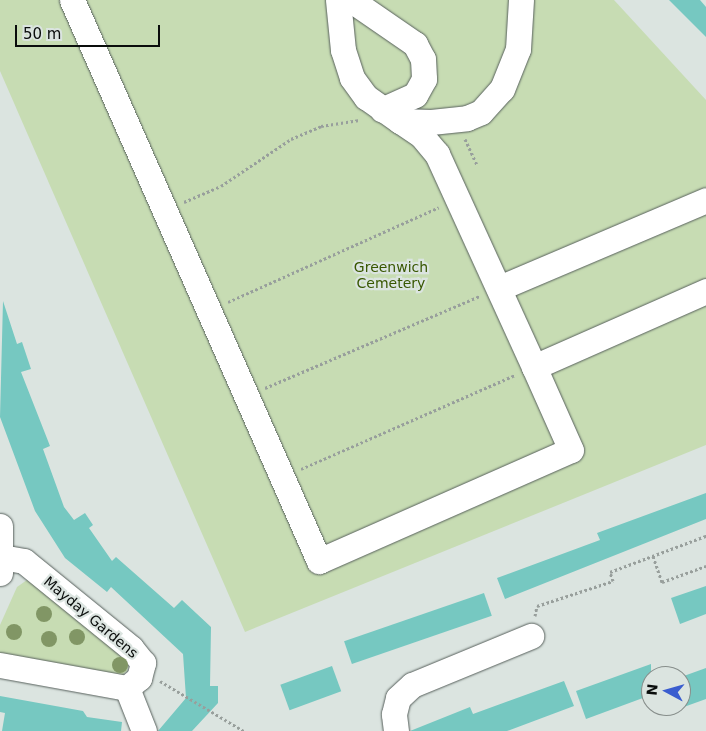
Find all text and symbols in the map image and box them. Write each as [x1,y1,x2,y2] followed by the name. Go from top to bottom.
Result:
[18,15,162,47] scale bar
[23,25,61,43] text: 50 m
[354,259,428,292] park label: Greenwich Cemetery
[41,573,141,661] street label: Mayday Gardens
[641,666,691,716] north arrow
[644,683,661,696] text: N

